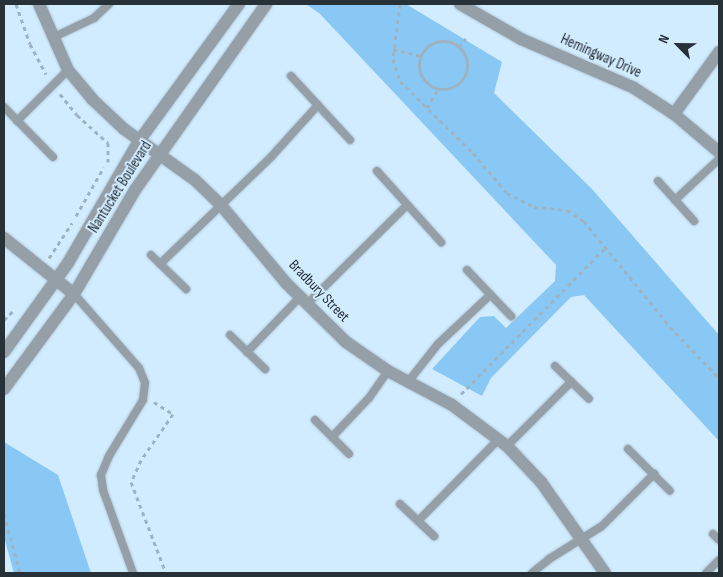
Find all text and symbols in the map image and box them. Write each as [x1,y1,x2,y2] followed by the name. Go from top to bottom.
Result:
[653,20,703,70] north arrow
[558,30,644,82] street label: Hemingway Drive
[654,32,673,46] text: N
[85,138,155,236] street label: Nantucket Boulevard
[285,256,353,326] street label: Bradbury Street

